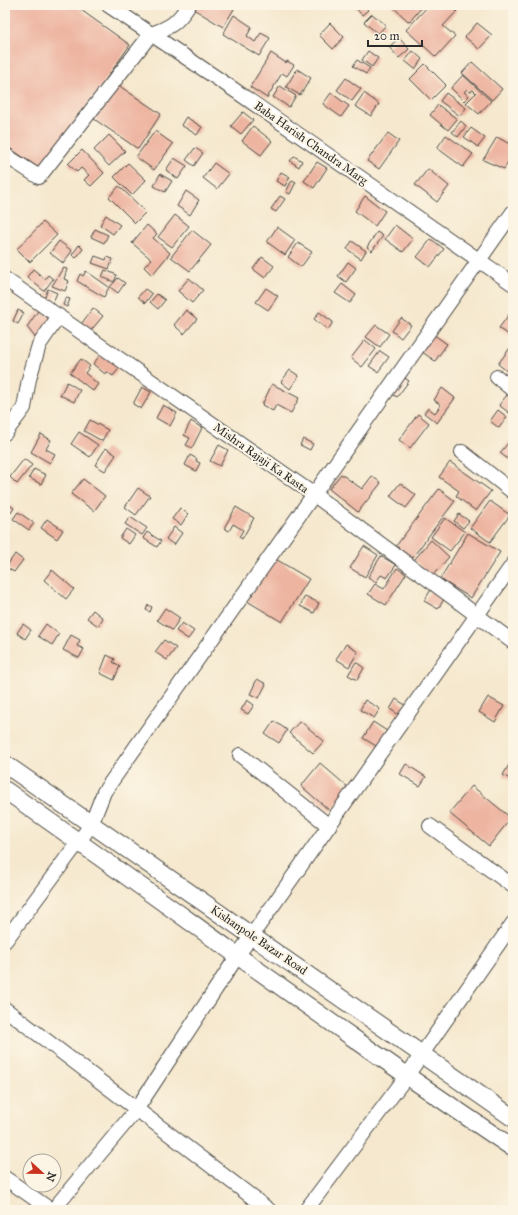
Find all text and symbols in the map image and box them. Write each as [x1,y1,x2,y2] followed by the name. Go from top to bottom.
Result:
[368,22,422,48] scale bar
[374,29,400,43] text: 20 m
[251,98,371,189] street label: Baba Harish Chandra Marg
[211,420,312,497] street label: Mishra Rajaji Ka Rasta
[208,902,310,978] street label: Kishanpole Bazar Road
[22,1153,62,1193] north arrow
[43,1170,59,1184] text: N

